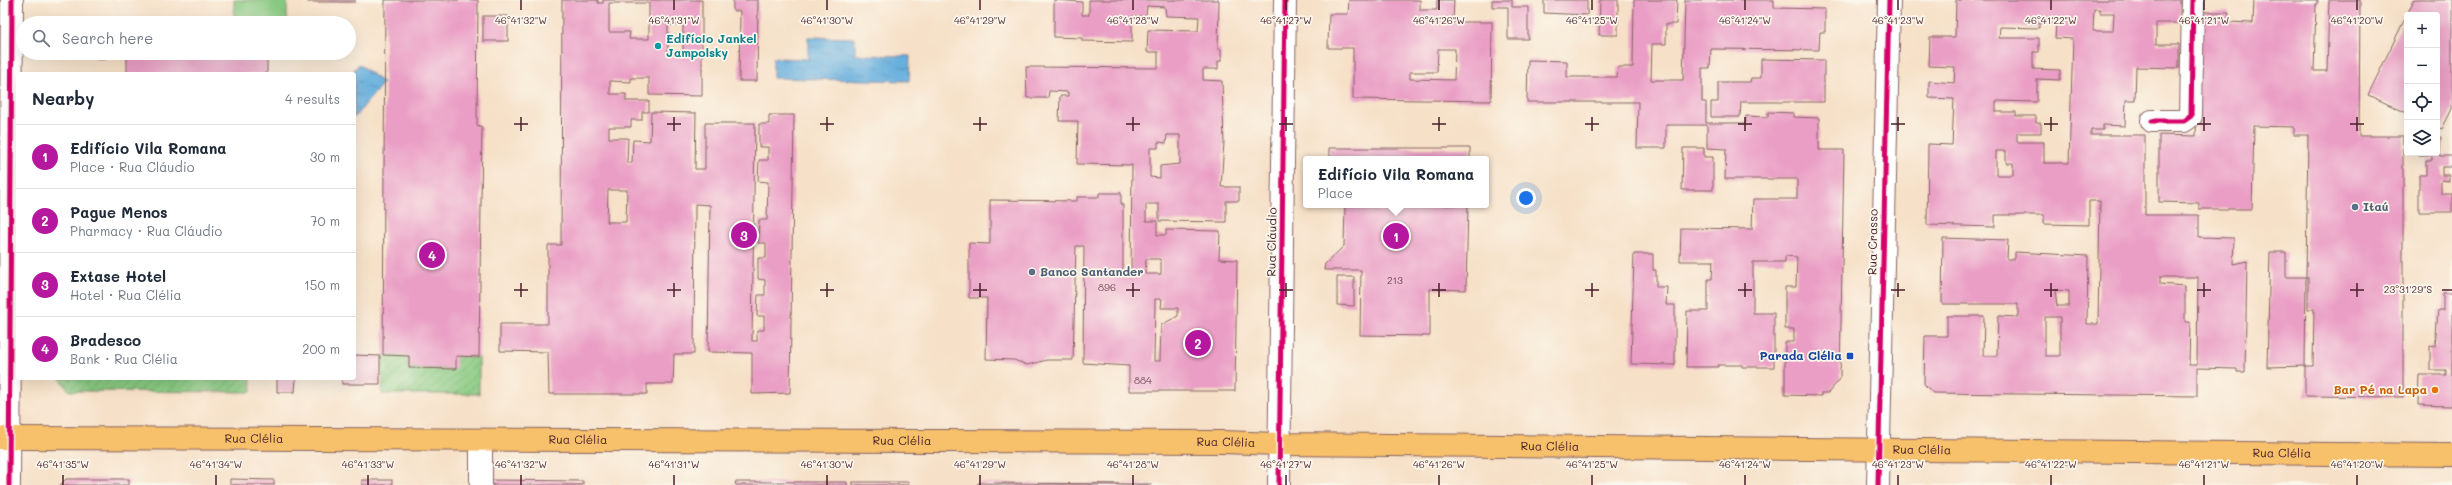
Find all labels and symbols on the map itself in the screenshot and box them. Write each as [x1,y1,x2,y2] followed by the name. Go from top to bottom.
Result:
[495,13,547,27] text: 46°41'32"W
[649,13,700,27] text: 46°41'31"W
[801,13,854,27] text: 46°41'30"W
[954,13,1006,27] text: 46°41'29"W
[1107,13,1159,27] text: 46°41'28"W
[1260,13,1312,27] text: 46°41'27"W
[1413,13,1465,27] text: 46°41'26"W
[1566,13,1618,27] text: 46°41'25"W
[1719,13,1771,27] text: 46°41'24"W
[1872,13,1924,27] text: 46°41'23"W
[2025,13,2077,27] text: 46°41'22"W
[2179,13,2230,27] text: 46°41'21"W
[2331,13,2383,27] text: 46°41'20"W
[666,30,757,60] place label: Edifício Jankel Jampolsky
[653,41,663,51] marker: Edifício Jankel Jampolsky
[1516,188,1536,208] your location
[2363,198,2389,214] place label: Itaú
[2350,202,2360,212] marker: Itaú
[1262,207,1280,277] street label: Rua Cláudio
[1863,209,1881,275] street label: Rua Crasso
[731,220,757,250] pin: 3
[1383,221,1409,251] pin: 1
[419,240,445,270] pin: 4
[1040,263,1143,279] place label: Banco Santander
[1027,267,1037,277] marker: Banco Santander
[1387,273,1403,287] house number: 213
[1098,280,1116,294] house number: 896
[2384,282,2433,296] text: 23°31'29"S
[1185,328,1211,358] pin: 2
[1760,347,1842,363] place label: Parada Clélia
[1845,351,1855,361] marker: Parada Clélia
[1134,373,1152,387] house number: 884
[2333,381,2427,397] place label: Bar Pé na Lapa
[2430,385,2440,395] marker: Bar Pé na Lapa
[225,430,283,446] street label: Rua Clélia
[549,431,607,447] street label: Rua Clélia
[873,432,931,448] street label: Rua Clélia
[1197,433,1256,450] street label: Rua Clélia
[1520,437,1579,454] street label: Rua Clélia
[1892,441,1951,457] street label: Rua Clélia
[2252,444,2311,461] street label: Rua Clélia
[37,457,89,471] text: 46°41'35"W
[190,457,242,471] text: 46°41'34"W
[342,457,394,471] text: 46°41'33"W
[495,457,547,471] text: 46°41'32"W
[649,457,700,471] text: 46°41'31"W
[801,457,854,471] text: 46°41'30"W
[954,457,1006,471] text: 46°41'29"W
[1107,457,1159,471] text: 46°41'28"W
[1260,457,1312,471] text: 46°41'27"W
[1413,457,1465,471] text: 46°41'26"W
[1566,457,1618,471] text: 46°41'25"W
[1719,457,1771,471] text: 46°41'24"W
[1872,457,1924,471] text: 46°41'23"W
[2025,457,2077,471] text: 46°41'22"W
[2179,457,2230,471] text: 46°41'21"W
[2331,457,2383,471] text: 46°41'20"W

